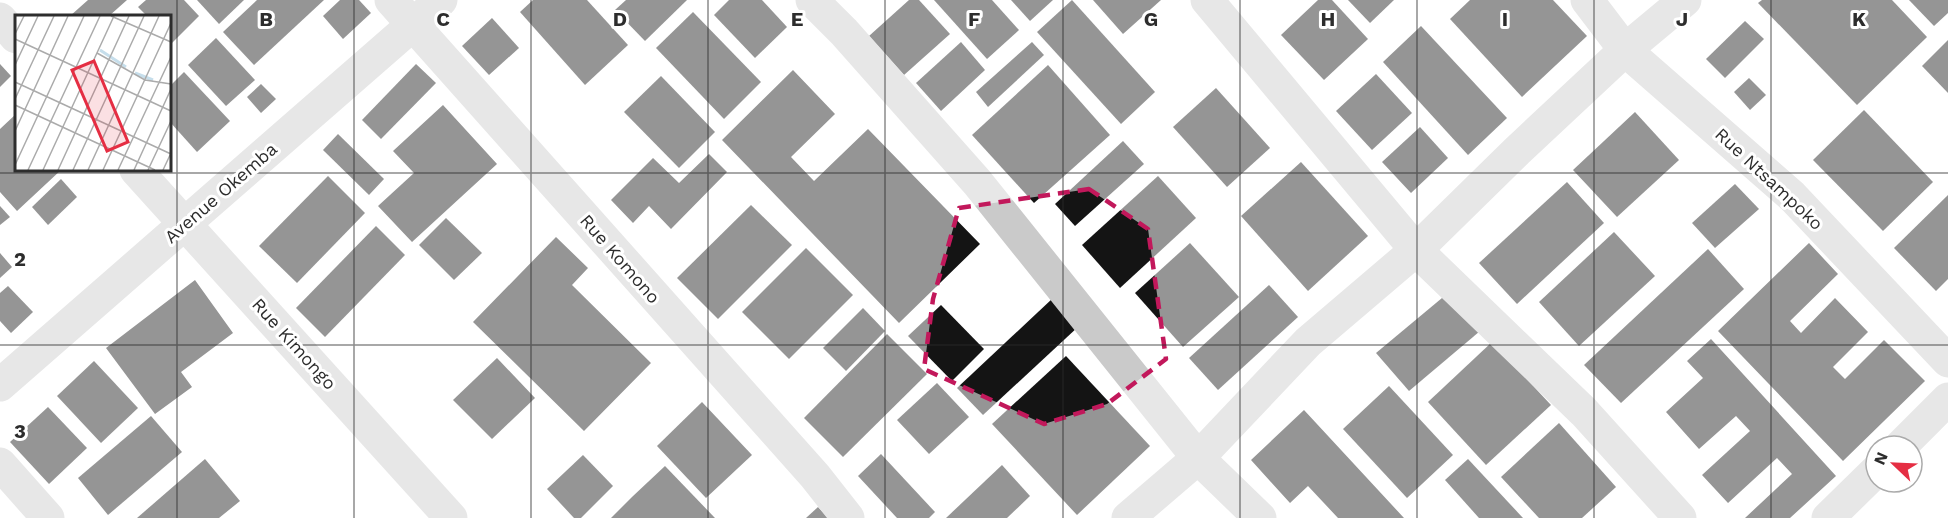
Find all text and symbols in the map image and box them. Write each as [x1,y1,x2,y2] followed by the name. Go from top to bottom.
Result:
[259,7,273,31] text: B
[436,7,450,31] text: C
[613,7,627,31] text: D
[791,7,803,31] text: E
[968,7,980,31] text: F
[1144,7,1158,31] text: G
[1321,7,1335,31] text: H
[1502,7,1508,31] text: I
[1676,7,1688,31] text: J
[1852,7,1866,31] text: K
[15,15,171,171] inset map
[1711,123,1828,234] street label: Rue Ntsampoko
[160,138,281,247] street label: Avenue Okemba
[576,210,665,308] street label: Rue Komono
[14,247,26,271] text: 2
[248,294,341,394] street label: Rue Kimongo
[14,419,26,443] text: 3
[1864,434,1924,494] north arrow
[1870,449,1892,468] text: N

